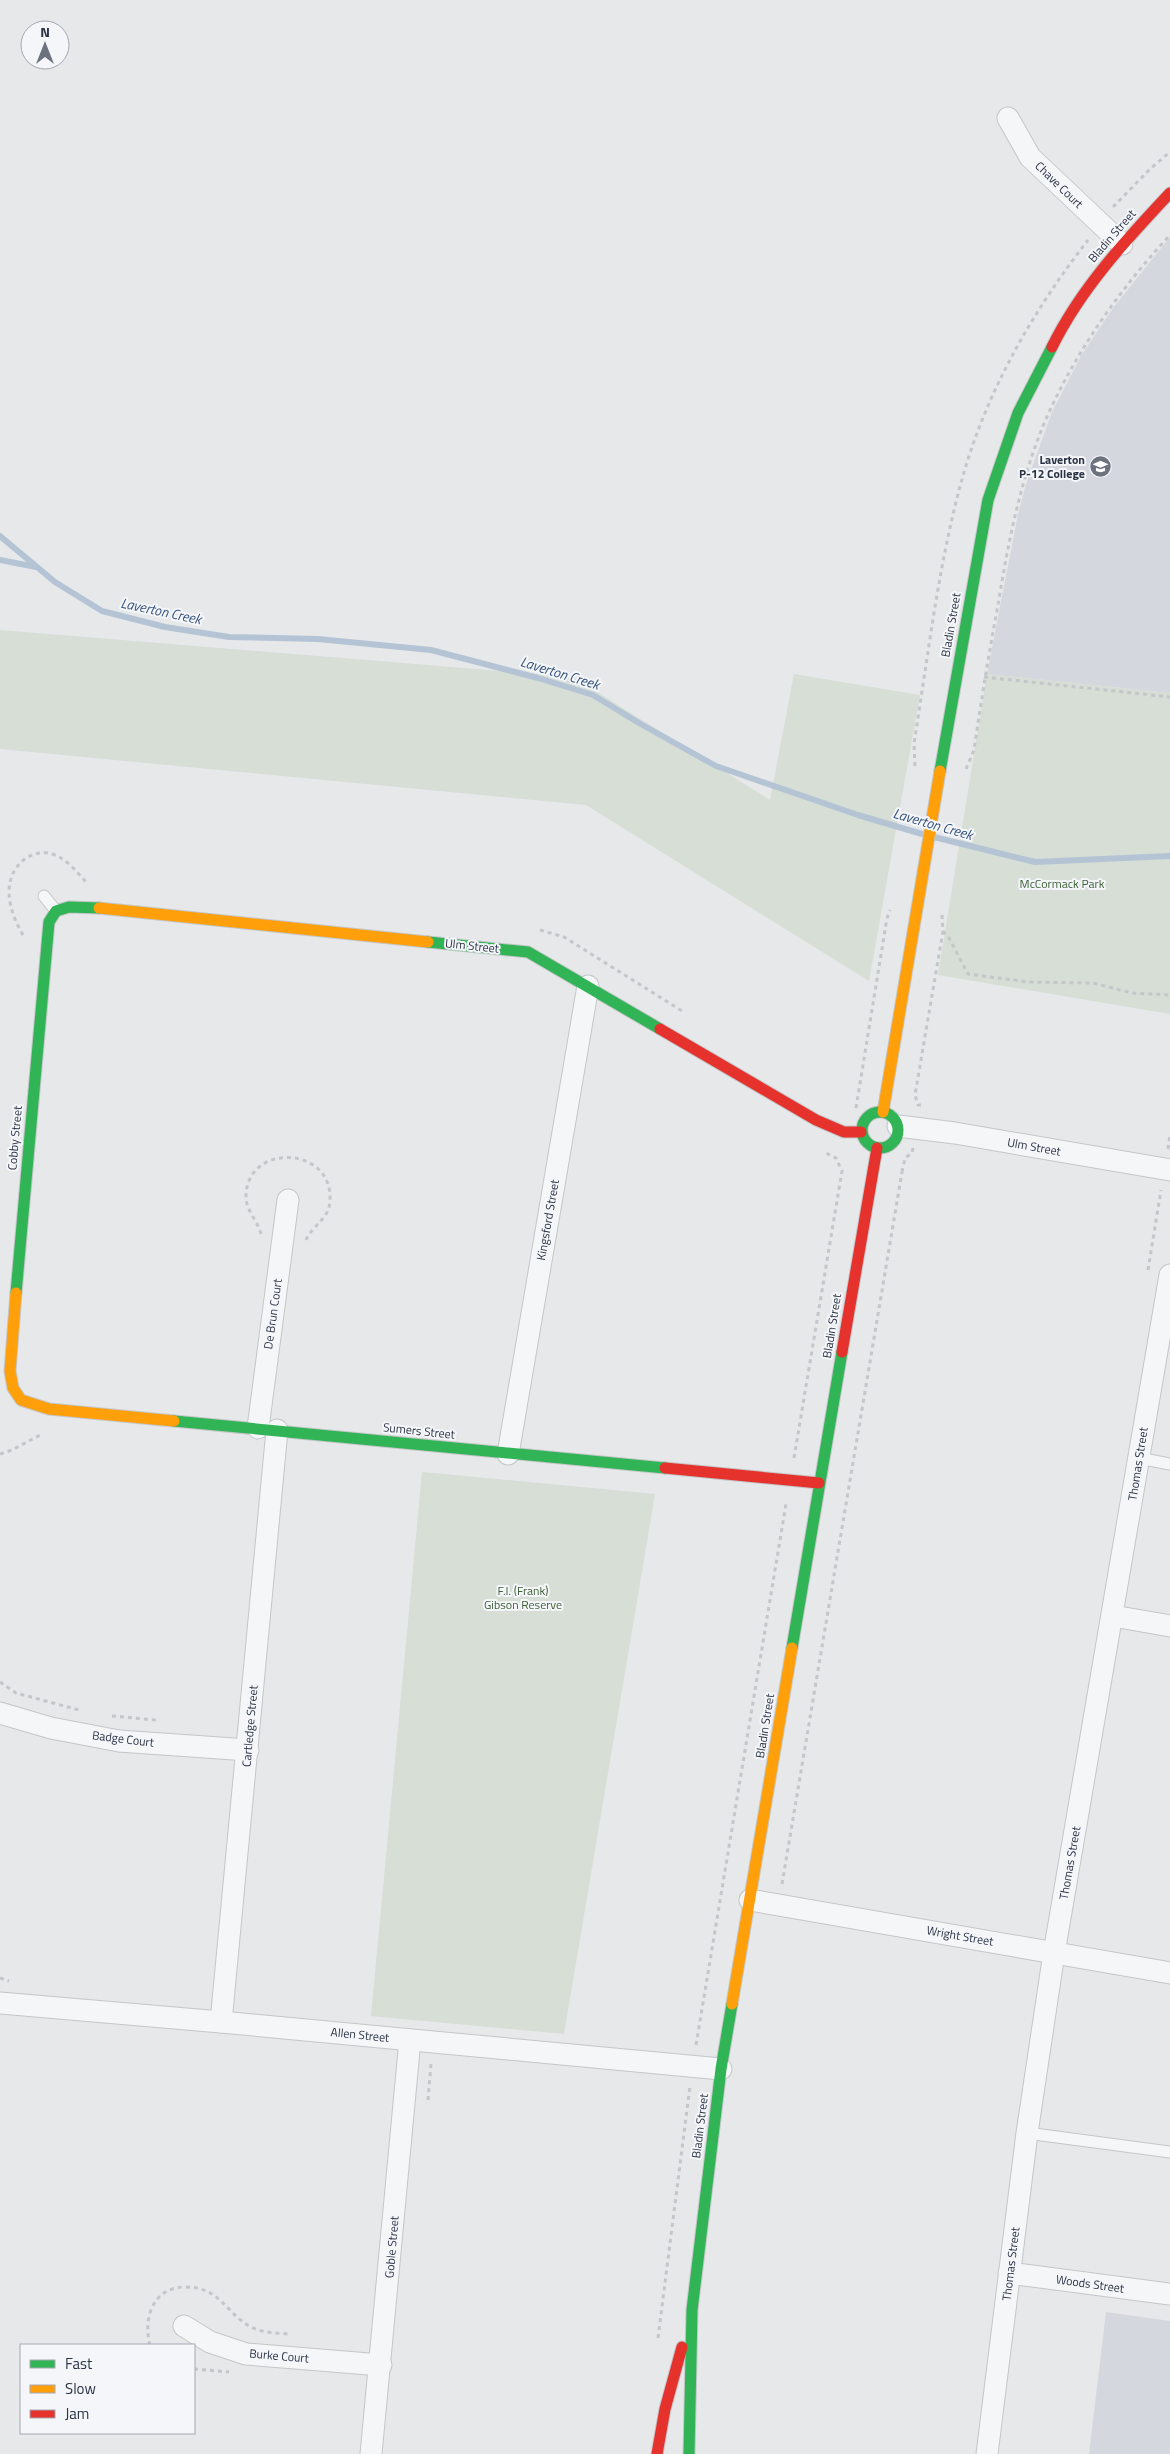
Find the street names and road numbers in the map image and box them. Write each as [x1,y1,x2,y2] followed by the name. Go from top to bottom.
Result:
[1031,157,1088,213] street label: Chave Court
[1083,204,1141,267] street label: Bladin Street
[935,590,966,659] street label: Bladin Street
[444,933,501,958] street label: Ulm Street
[2,1104,27,1171] street label: Cobby Street
[1006,1132,1063,1161] street label: Ulm Street
[531,1177,564,1262] street label: Kingsford Street
[258,1277,287,1350] street label: De Brun Court
[817,1291,846,1360] street label: Bladin Street
[382,1417,457,1444] street label: Sumers Street
[1122,1425,1153,1502] street label: Thomas Street
[236,1684,263,1768] street label: Cartledge Street
[750,1691,779,1760] street label: Bladin Street
[91,1725,156,1752] street label: Badge Court
[1054,1824,1085,1901] street label: Thomas Street
[925,1920,996,1951] street label: Wright Street
[330,2022,391,2047] street label: Allen Street
[686,2092,713,2159] street label: Bladin Street
[379,2214,404,2279] street label: Goble Street
[997,2225,1025,2302] street label: Thomas Street
[1055,2269,1126,2298] street label: Woods Street
[248,2343,310,2368] street label: Burke Court

